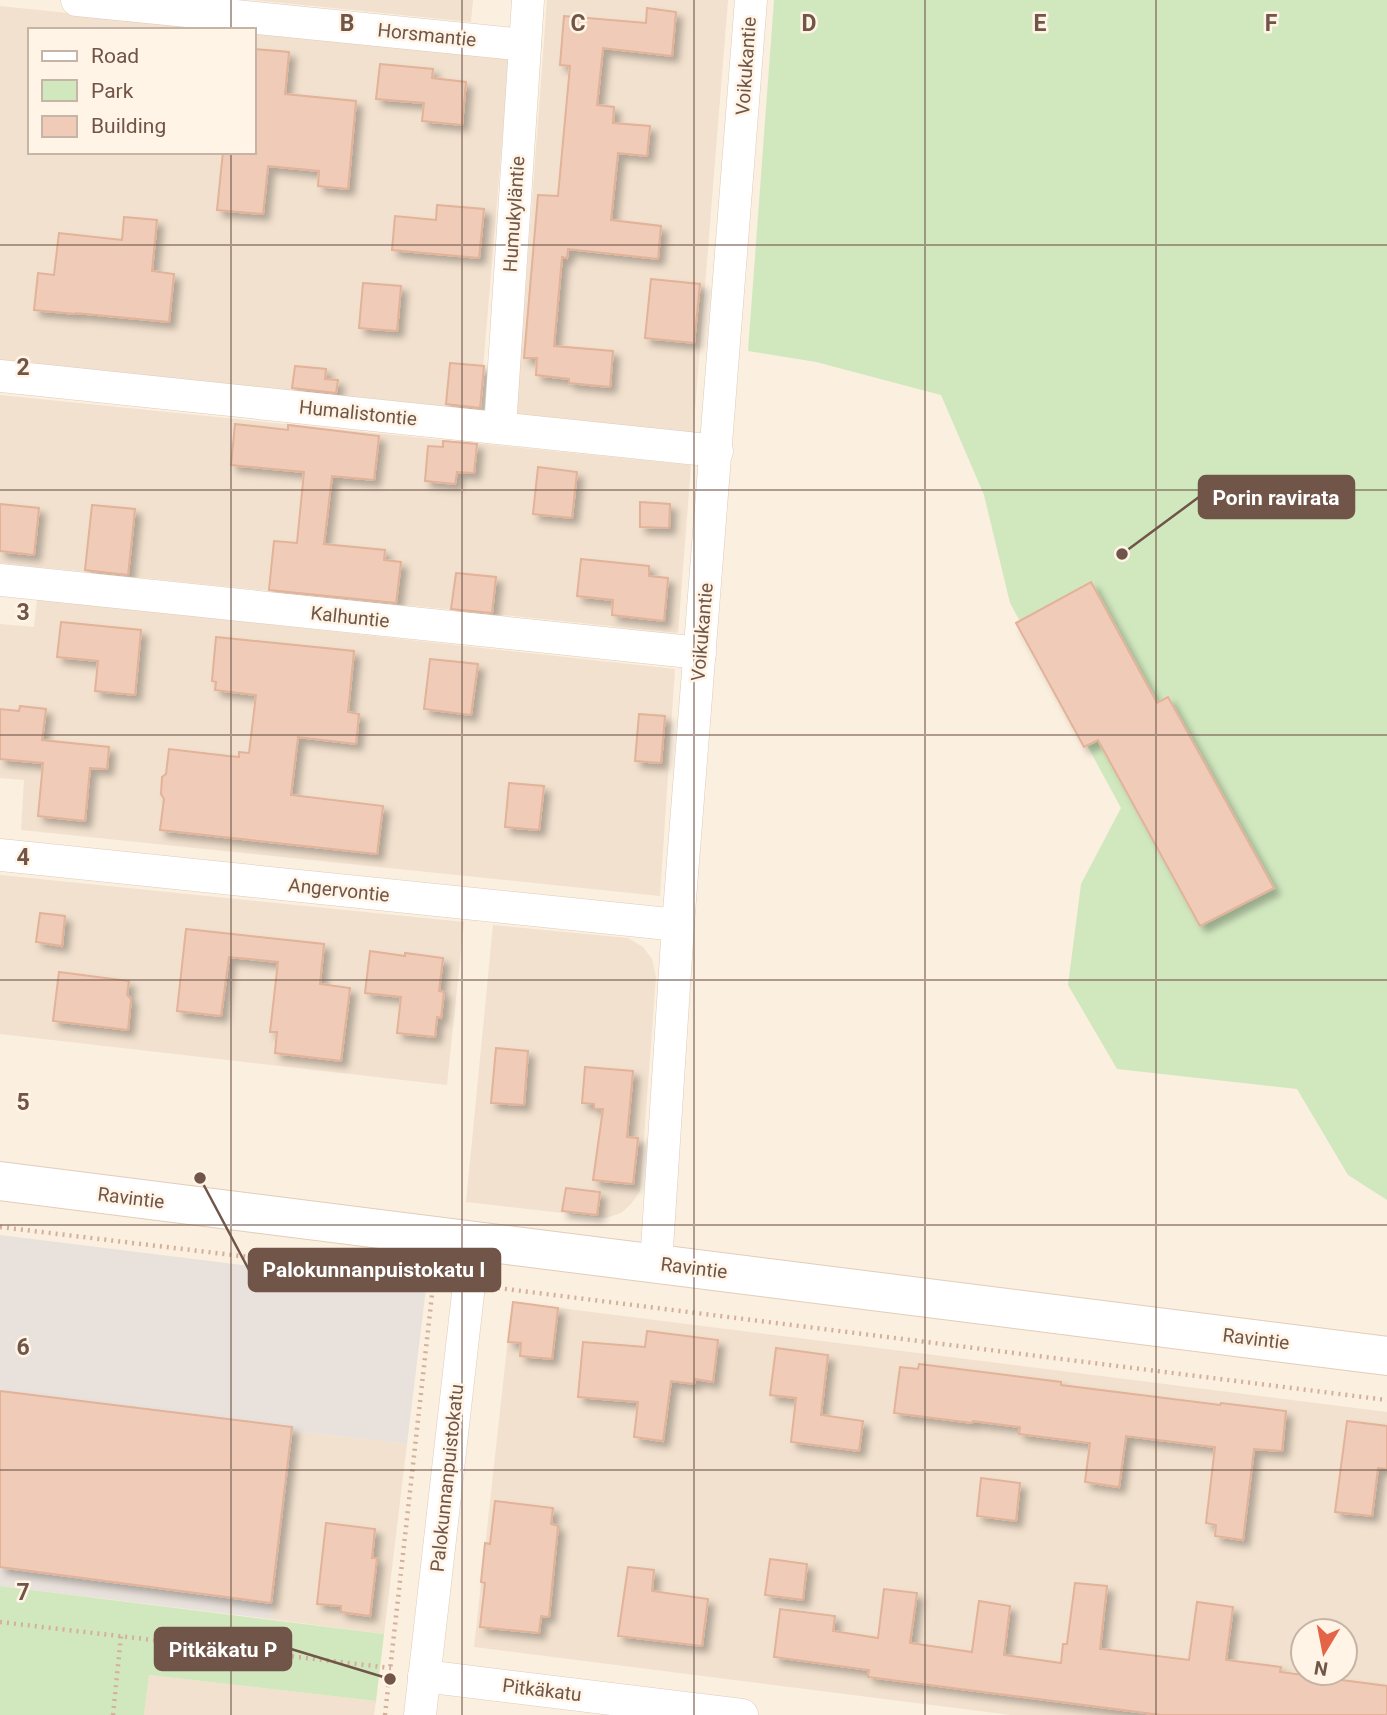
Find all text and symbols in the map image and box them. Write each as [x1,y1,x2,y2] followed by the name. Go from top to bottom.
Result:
[340,10,354,37] text: B
[570,10,586,37] text: C
[802,10,816,37] text: D
[1034,10,1047,37] text: E
[1265,10,1278,37] text: F
[731,16,761,116] street label: Voikukantie
[377,18,477,52] street label: Horsmantie
[28,28,256,154] legend
[91,44,139,68] text: Road
[91,79,134,103] text: Park
[91,114,166,138] text: Building
[498,155,530,273] street label: Humukyläntie
[16,354,30,381] text: 2
[298,395,418,431] street label: Humalistontie
[1199,476,1354,518] callout: Porin ravirata
[1212,486,1340,510] text: Porin ravirata
[686,582,718,682] street label: Voikukantie
[16,599,30,626] text: 3
[309,601,391,633] street label: Kalhuntie
[16,844,30,871] text: 4
[287,873,391,907] street label: Angervontie
[16,1089,30,1116] text: 5
[96,1182,166,1214] street label: Ravintie
[249,1249,500,1291] callout: Palokunnanpuistokatu I
[659,1252,729,1284] street label: Ravintie
[263,1258,485,1282] text: Palokunnanpuistokatu I
[1221,1323,1291,1355] street label: Ravintie
[16,1334,30,1361] text: 6
[426,1383,468,1573] street label: Palokunnanpuistokatu
[16,1579,30,1606] text: 7
[1289,1617,1359,1687] north arrow
[155,1628,291,1670] callout: Pitkäkatu P
[169,1638,277,1662] text: Pitkäkatu P
[1313,1656,1330,1681] text: N
[501,1674,583,1706] street label: Pitkäkatu

